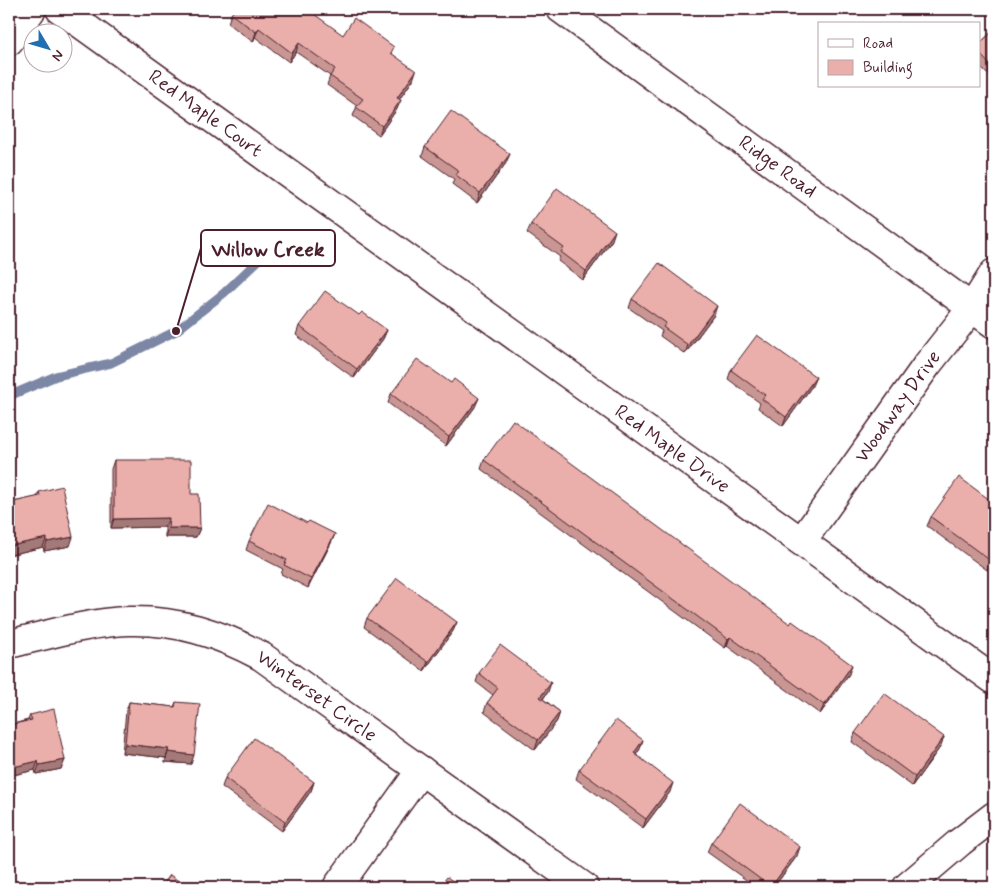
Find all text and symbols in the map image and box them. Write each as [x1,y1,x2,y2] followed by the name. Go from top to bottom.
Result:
[22,22,72,72] north arrow
[818,22,980,88] legend
[863,34,893,54] text: Road
[47,46,67,65] text: N
[863,58,913,79] text: Building
[143,63,268,164] street label: Red Maple Court
[733,129,822,204] street label: Ridge Road
[201,230,335,266] callout: Willow Creek
[210,236,325,264] text: Willow Creek
[848,345,947,468] street label: Woodway Drive
[609,398,736,500] street label: Red Maple Drive
[251,643,383,748] street label: Winterset Circle

